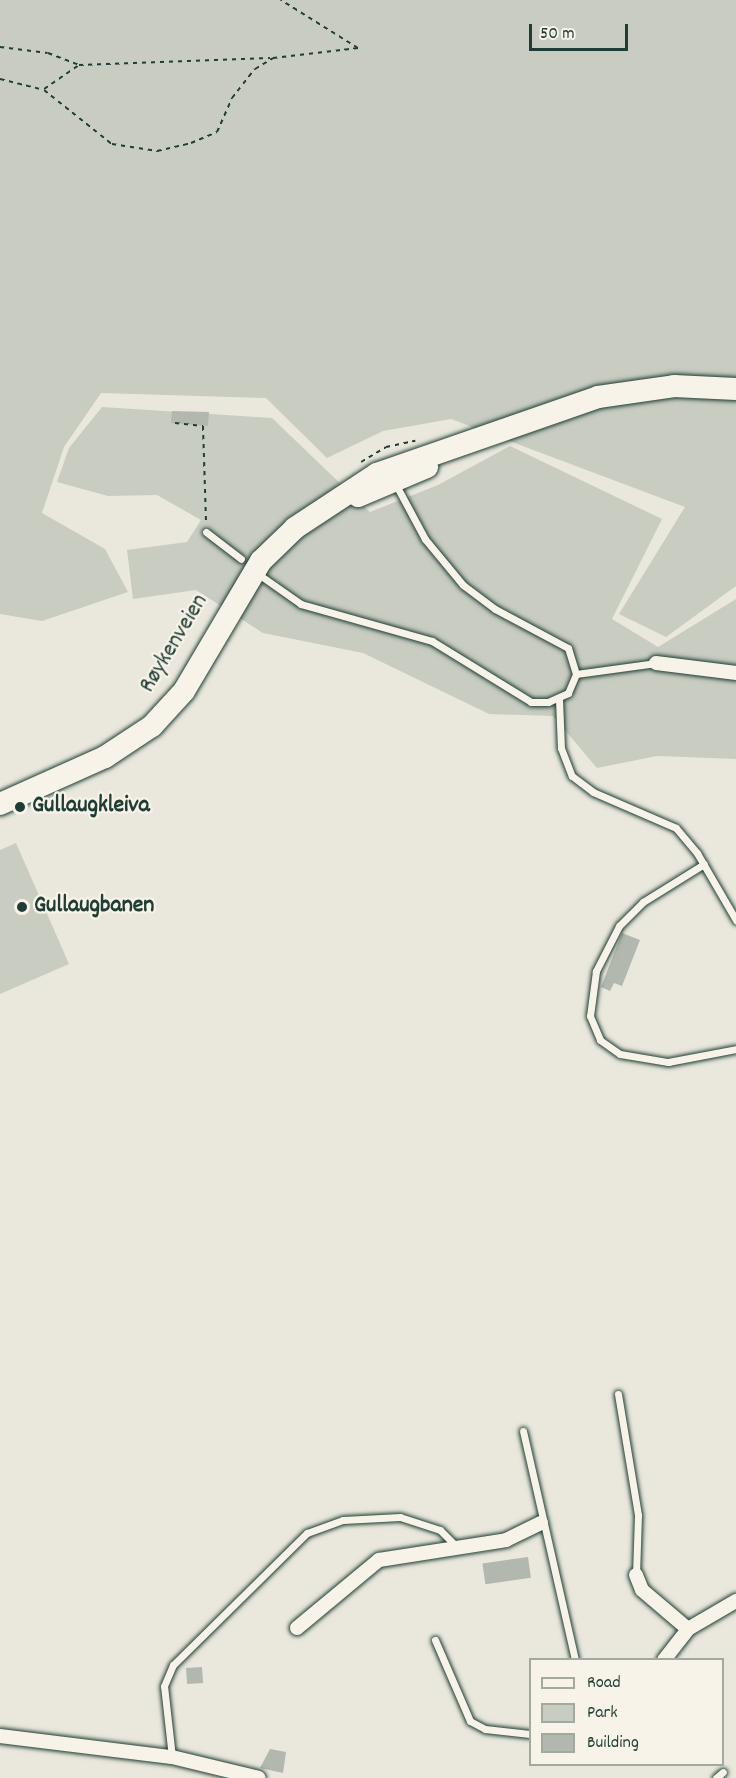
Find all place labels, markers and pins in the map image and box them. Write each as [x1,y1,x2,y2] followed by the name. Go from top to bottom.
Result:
[32,793,150,821] place label: Gullaugkleiva
[13,800,27,814] marker: Gullaugkleiva
[34,893,154,921] place label: Gullaugbanen
[15,900,29,914] marker: Gullaugbanen

